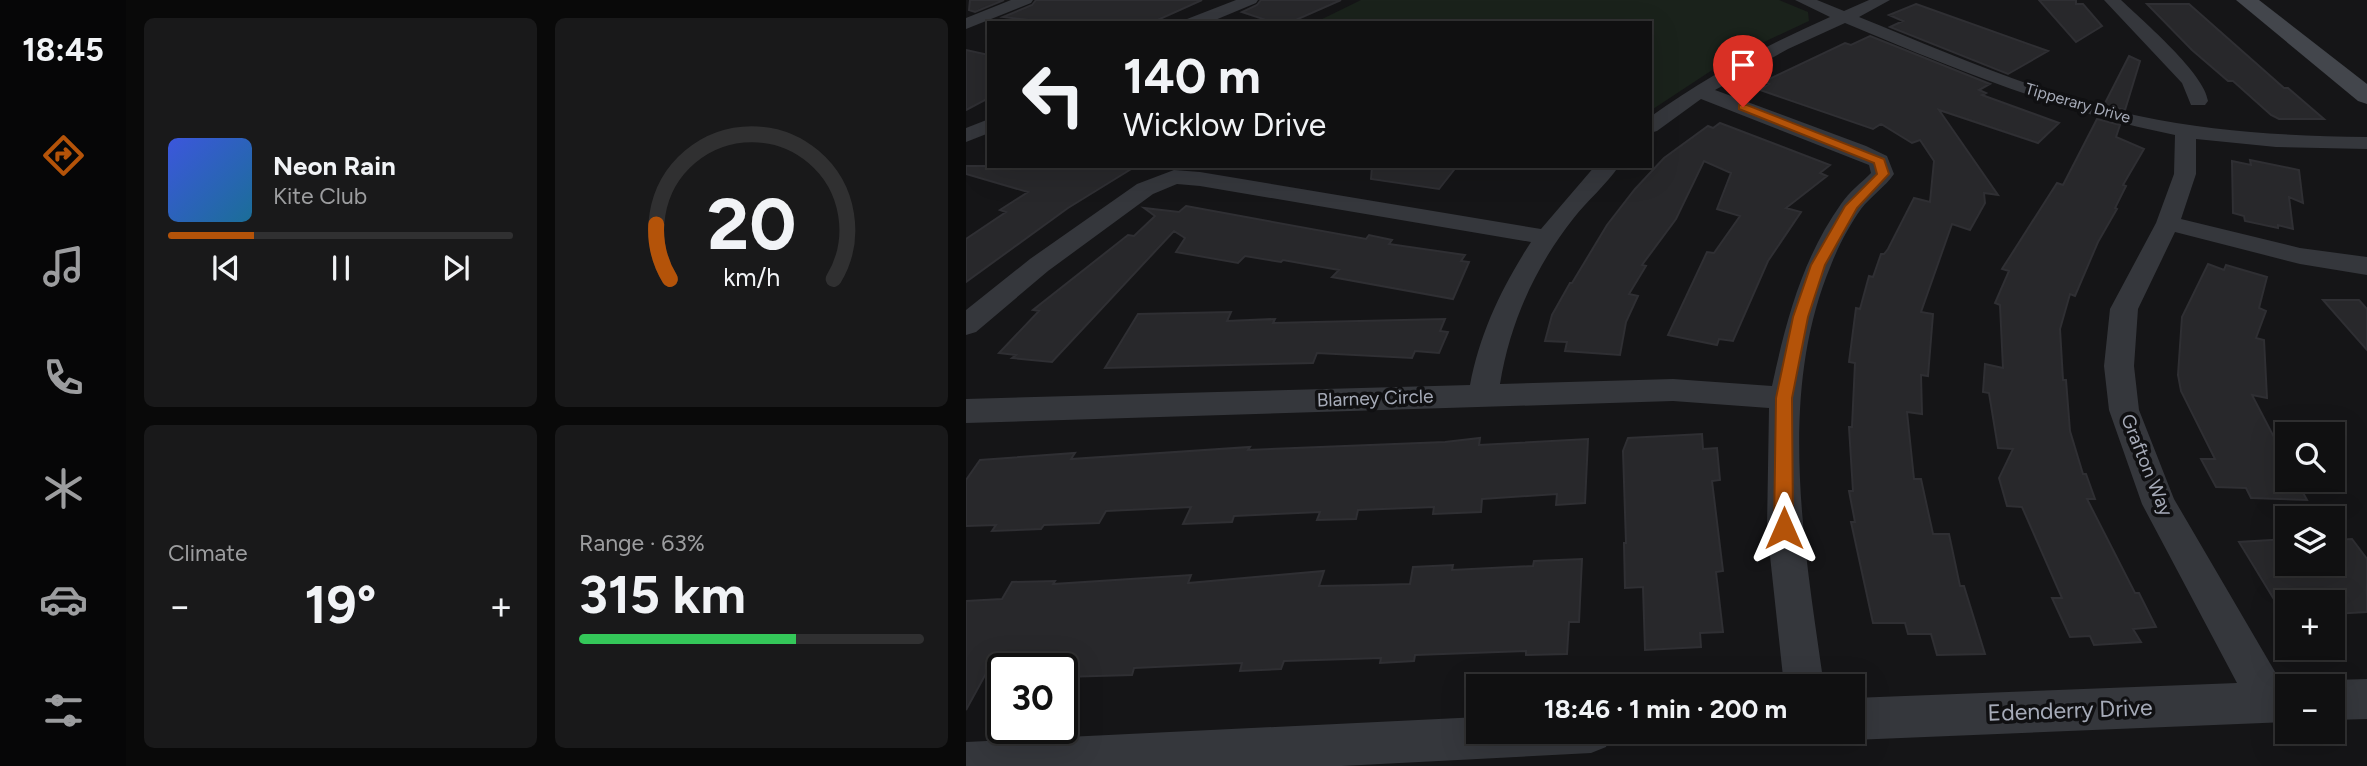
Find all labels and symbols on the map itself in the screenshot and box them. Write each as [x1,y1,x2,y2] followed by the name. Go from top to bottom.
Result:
[1713,35,1773,107] pin
[2023,79,2133,127] street label: Tipperary Drive
[1316,384,1434,412] street label: Blarney Circle
[2116,411,2178,519] street label: Grafton Way
[1747,491,1821,565] position arrow
[987,653,1078,744] speed limit sign: 30
[1987,693,2153,727] street label: Edenderry Drive

